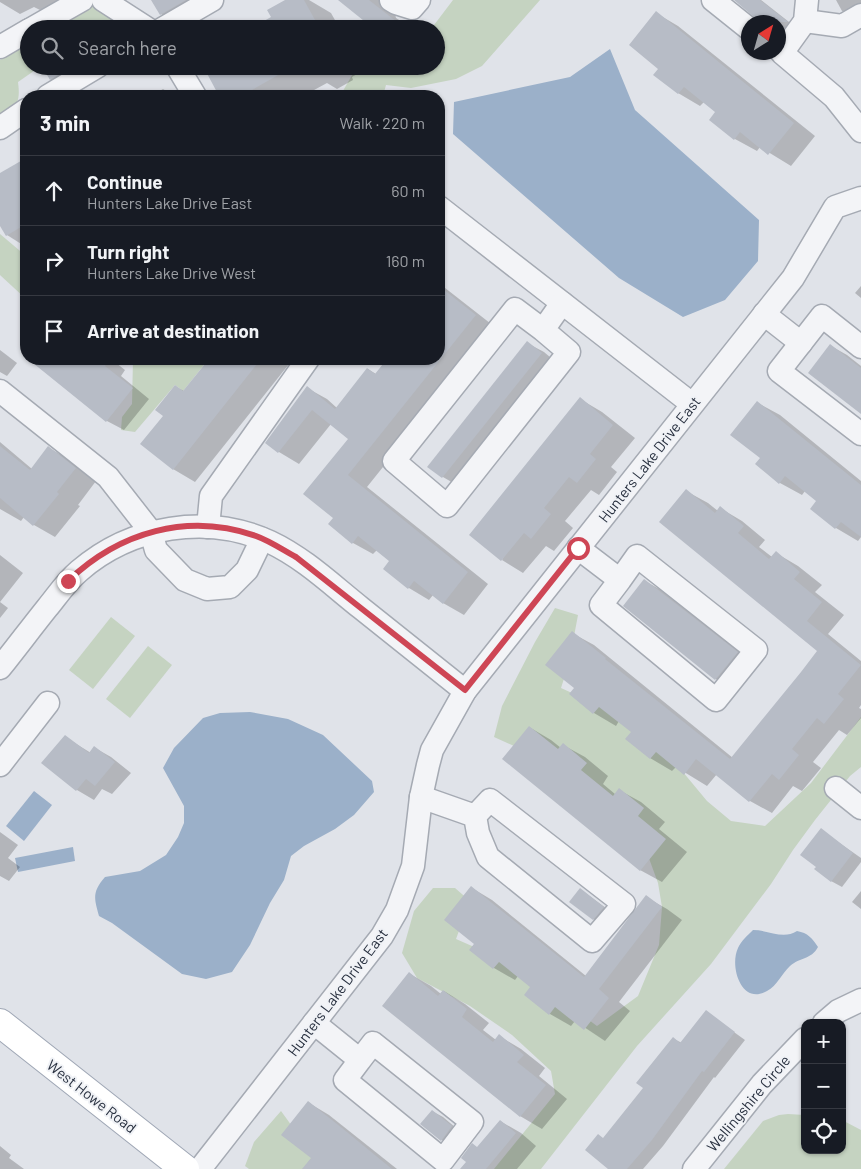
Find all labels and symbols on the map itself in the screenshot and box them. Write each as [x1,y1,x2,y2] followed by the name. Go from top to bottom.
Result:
[741,15,786,60] north arrow
[594,392,704,526] street label: Hunters Lake Drive East
[567,537,590,560] route start
[57,570,80,593] route end
[283,925,391,1059] street label: Hunters Lake Drive East
[702,1051,794,1155] street label: Wellingshire Circle
[44,1056,140,1136] street label: West Howe Road

